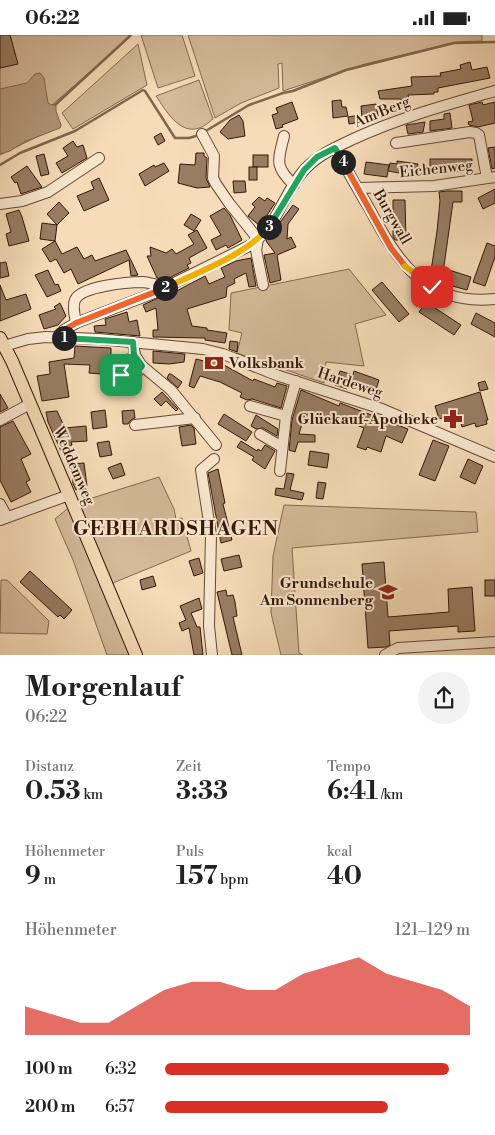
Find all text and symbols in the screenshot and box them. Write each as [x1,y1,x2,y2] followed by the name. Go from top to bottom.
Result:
[25,6,80,30] text: 06:22
[350,92,413,132] street label: Am Berg
[330,149,356,175] pin: 4
[339,153,348,171] text: 4
[398,156,474,182] street label: Eichenweg
[368,185,416,248] street label: Burgwall
[256,215,282,239] pin: 3
[265,218,274,236] text: 3
[411,266,453,308] pin
[418,273,446,301] icon: check
[152,275,178,301] pin: 2
[161,279,170,297] text: 2
[52,325,76,351] pin: 1
[61,329,68,347] text: 1
[203,352,225,374] bank icon: Volksbank
[100,354,142,396] pin
[228,354,304,373] place label: Volksbank
[107,361,135,389] icon: arrive
[315,364,385,403] street label: Hardeweg
[442,408,464,430] pharmacy icon: Glückauf-Apotheke
[298,410,438,429] place label: Glückauf-Apotheke
[49,423,99,508] street label: Weddemweg
[73,517,279,542] district label: GEBHARDSHAGEN
[259,574,374,610] place label: Grundschule Am Sonnenberg
[377,581,399,603] school or university icon: Grundschule Am Sonnenberg
[25,670,181,705] text: Morgenlauf
[418,672,470,724] button: share
[25,707,67,727] text: 06:22
[25,758,74,776] text: Distanz
[176,758,202,776] text: Zeit
[327,758,371,776] text: Tempo
[25,776,81,807] text: 0.53
[176,776,228,807] text: 3:33
[327,776,378,807] text: 6:41
[81,786,103,804] text: km
[378,786,403,804] text: /km
[25,843,105,861] text: Höhenmeter
[176,843,204,861] text: Puls
[327,843,352,861] text: kcal
[25,861,41,892] text: 9
[176,861,217,892] text: 157
[327,861,362,892] text: 40
[41,871,56,889] text: m
[217,871,249,889] text: bpm
[25,920,117,940] text: Höhenmeter
[395,920,470,940] text: 121–129 m
[25,1059,73,1079] text: 100 m
[105,1059,136,1079] text: 6:32
[25,1097,75,1117] text: 200 m
[105,1097,135,1117] text: 6:57

